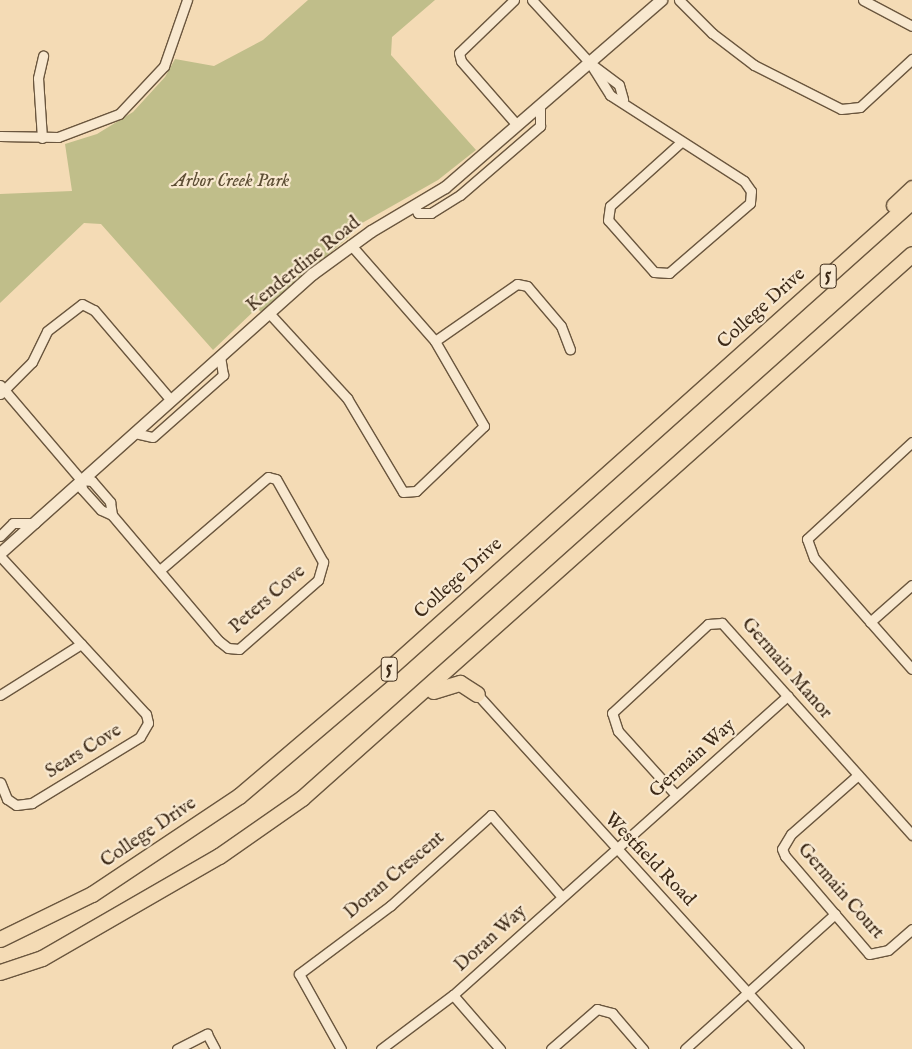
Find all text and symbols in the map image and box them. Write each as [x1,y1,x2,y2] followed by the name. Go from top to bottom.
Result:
[173,171,289,193] park label: Arbor Creek Park
[243,212,365,318] street label: Kenderdine Road
[819,260,837,292] road number: 5
[713,264,811,354] street label: College Drive
[410,534,508,624] street label: College Drive
[225,561,311,639] street label: Peters Cove
[736,614,836,724] street label: Germain Manor
[380,654,398,684] road number: 5
[645,715,741,803] street label: Germain Way
[42,720,126,784] street label: Sears Cove
[97,793,201,873] street label: College Drive
[599,808,699,912] street label: Westfield Road
[340,827,450,925] street label: Doran Crescent
[792,839,888,945] street label: Germain Court
[450,901,532,977] street label: Doran Way

